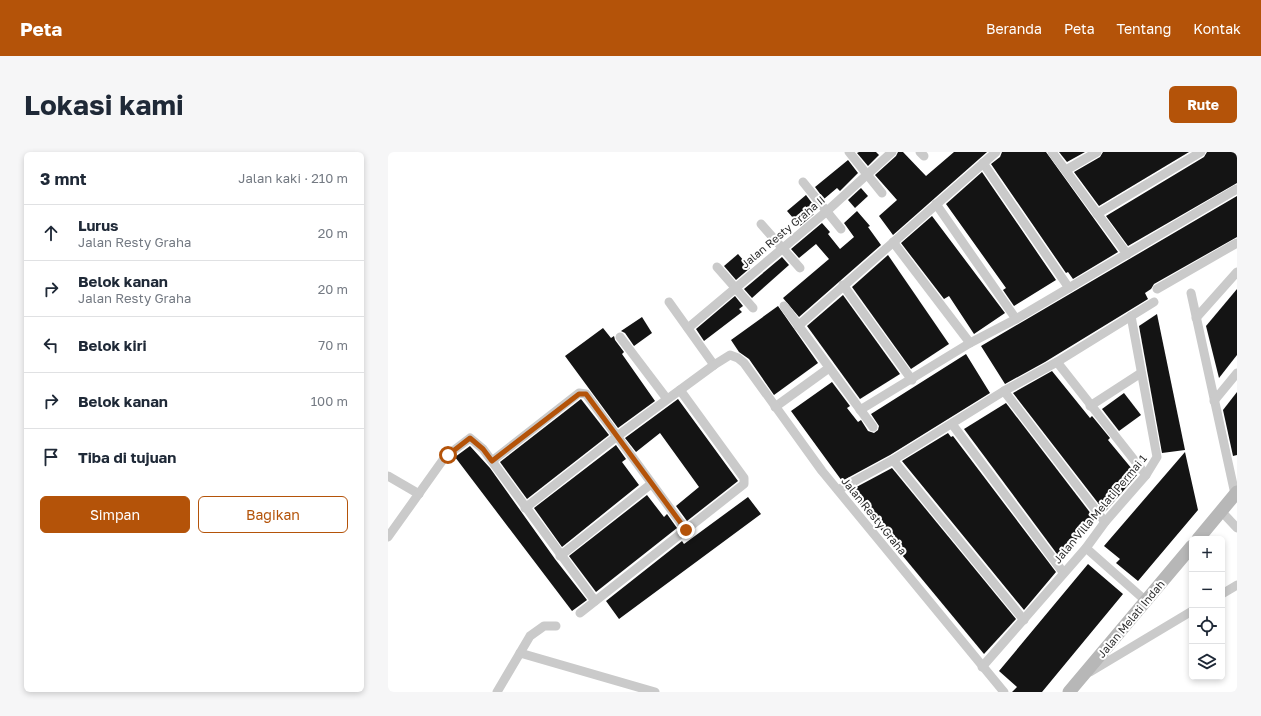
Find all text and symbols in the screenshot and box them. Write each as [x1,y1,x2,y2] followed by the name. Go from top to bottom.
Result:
[20,17,62,40] text: Peta
[986,20,1042,37] text: Beranda
[1064,20,1095,37] text: Peta
[1117,20,1171,37] text: Tentang
[1193,20,1241,37] text: Kontak
[1169,86,1237,123] button: Rute
[24,88,184,121] text: Lokasi kami
[40,168,87,189] text: 3 mnt
[238,170,348,186] text: Jalan kaki · 210 m
[738,193,827,270] street label: Jalan Resty Graha II
[78,216,119,234] text: Lurus
[40,222,62,244] icon: ahead
[318,225,348,241] text: 20 m
[78,234,191,250] text: Jalan Resty Graha
[78,272,168,290] text: Belok kanan
[40,278,62,300] icon: right
[318,281,348,297] text: 20 m
[78,290,191,306] text: Jalan Resty Graha
[40,334,62,356] icon: left
[78,336,147,354] text: Belok kiri
[318,337,348,353] text: 70 m
[40,390,62,412] icon: right
[78,392,168,410] text: Belok kanan
[311,393,348,409] text: 100 m
[40,446,62,468] icon: arrive
[439,446,457,464] route start
[78,448,176,466] text: Tiba di tujuan
[1050,452,1149,566] street label: Jalan Villa Melati Permai 1
[839,474,910,557] street label: Jalan Resty Graha
[40,496,190,533] button: Simpan
[198,496,348,533] button: Bagikan
[677,521,695,539] route end
[1189,536,1225,680] map controls
[1189,536,1225,572] button: +
[1189,572,1225,608] button: −
[1094,577,1167,660] street label: Jalan Melati Indah
[1189,608,1225,644] button: locate
[1189,644,1225,680] button: layers

